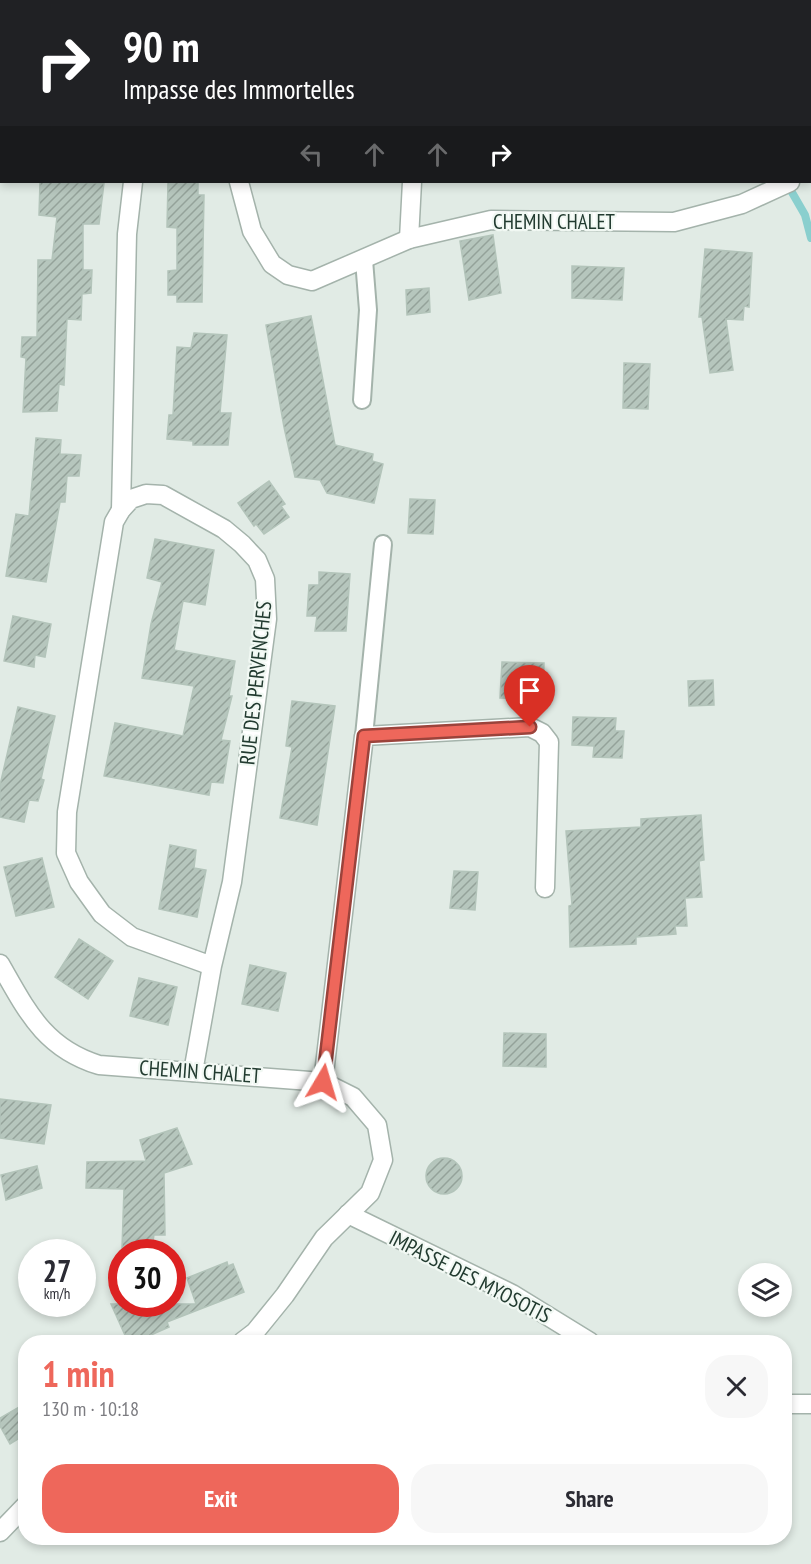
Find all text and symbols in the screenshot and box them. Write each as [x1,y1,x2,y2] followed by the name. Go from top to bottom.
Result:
[123,19,200,74] text: 90 m
[24,24,102,102] icon: right
[123,72,355,106] text: Impasse des Immortelles
[295,138,328,171] icon: left
[358,138,391,171] icon: ahead
[421,138,454,171] icon: ahead
[484,138,517,171] icon: right
[493,208,616,235] street label: CHEMIN CHALET
[233,600,278,766] street label: RUE DES PERVENCHES
[504,665,555,727] pin
[513,674,546,707] icon: arrive
[291,1050,355,1114] position arrow
[138,1054,262,1089] street label: CHEMIN CHALET
[385,1224,556,1329] street label: IMPASSE DES MYOSOTIS
[108,1239,186,1317] speed limit sign: 30
[43,1251,71,1290] text: 27
[738,1263,792,1317] map controls
[738,1263,792,1317] button: layers
[44,1284,70,1303] text: km/h
[42,1350,115,1397] text: 1 min
[705,1355,768,1418] button: close
[42,1396,139,1422] text: 130 m · 10:18
[42,1464,399,1533] button: Exit
[411,1464,768,1533] button: Share

